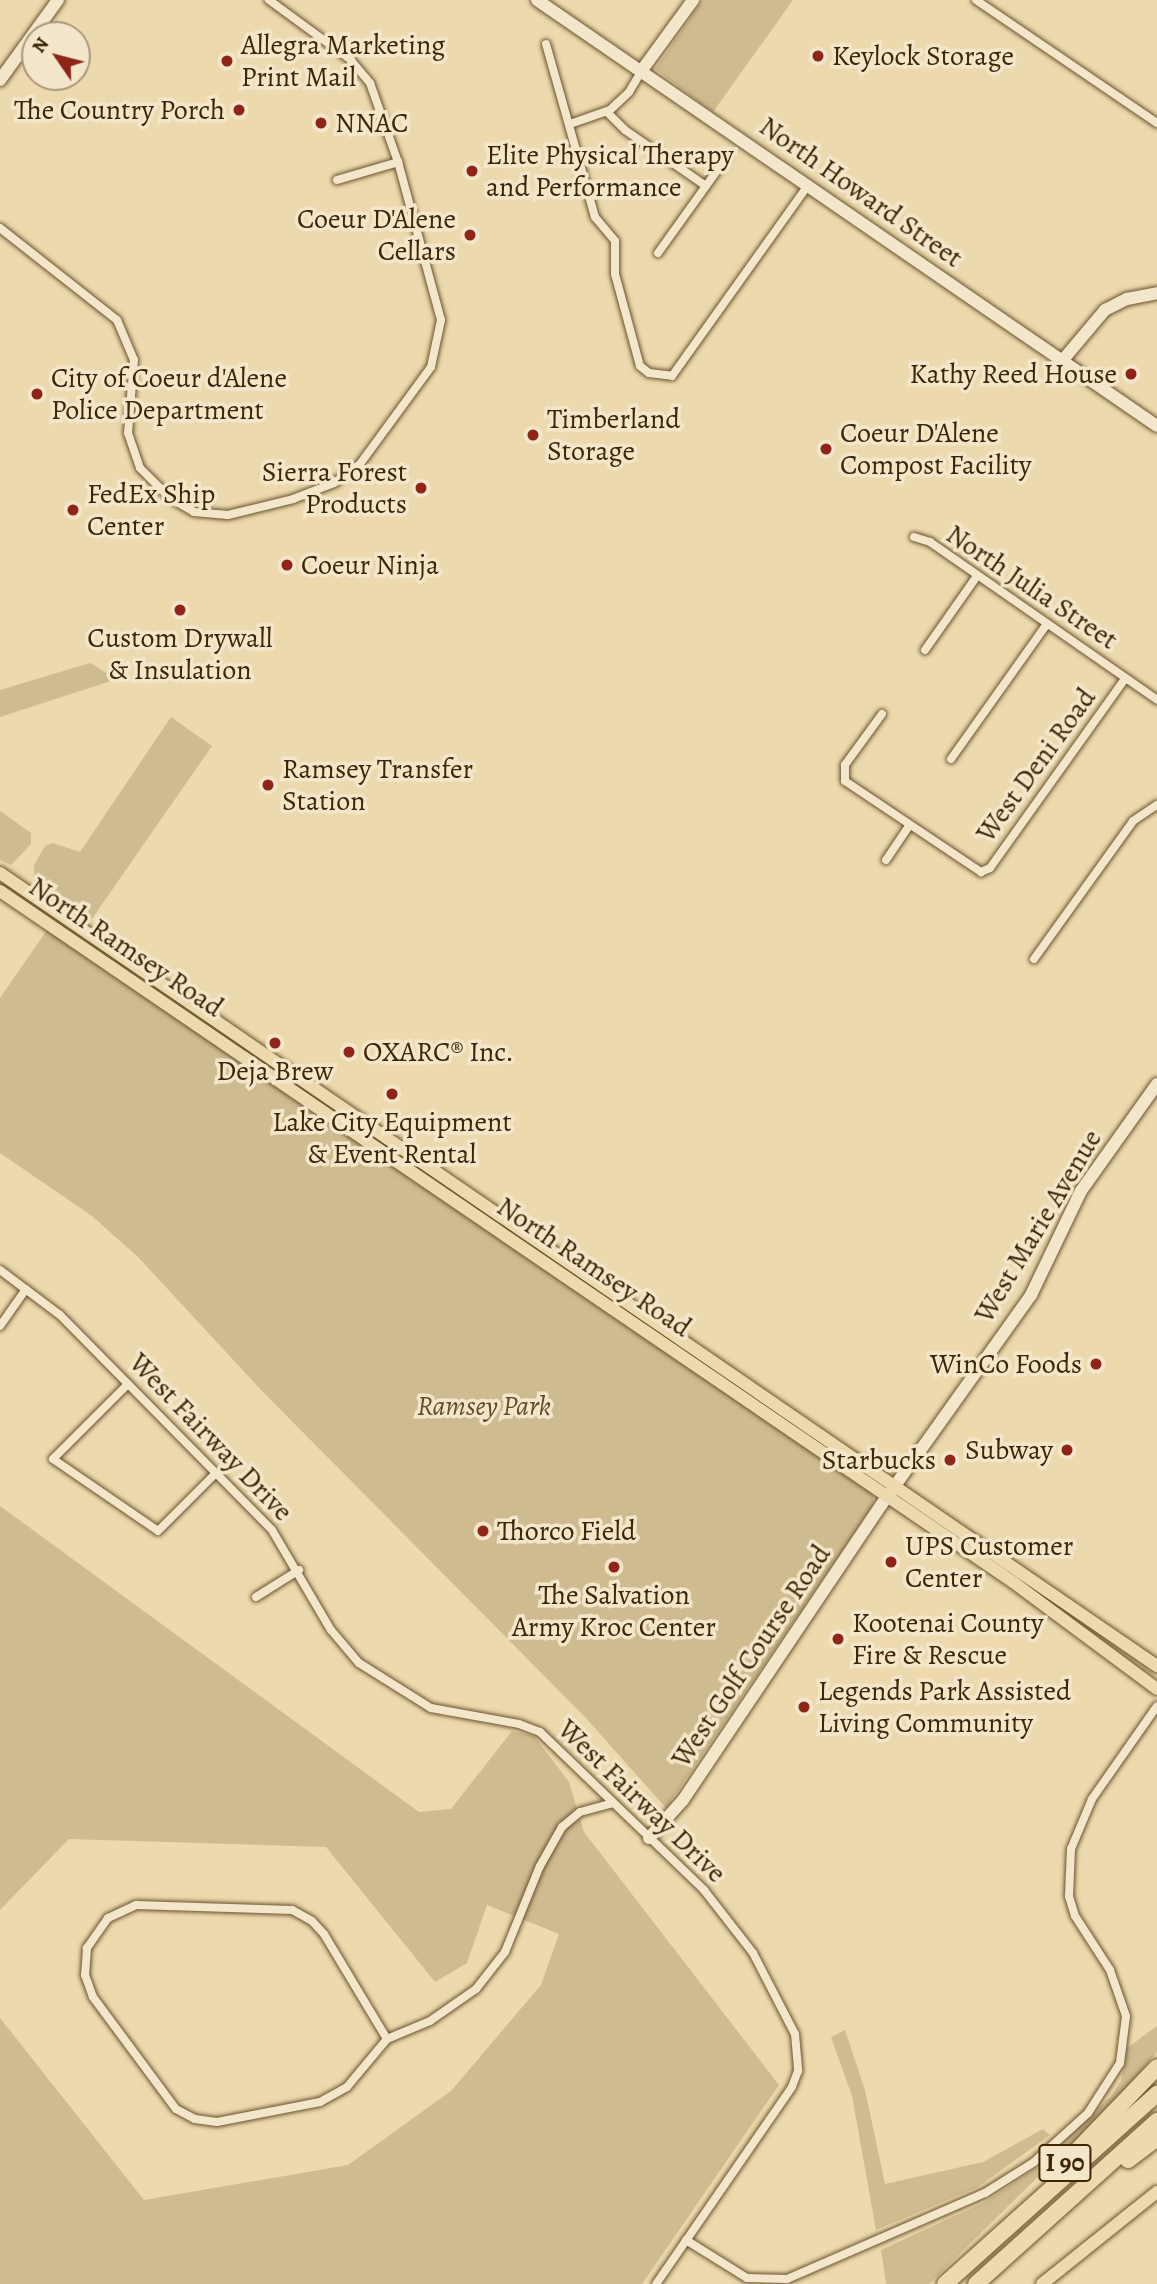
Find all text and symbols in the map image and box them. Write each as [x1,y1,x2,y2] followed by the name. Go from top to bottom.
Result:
[21,21,91,91] north arrow
[241,28,445,94] place label: Allegra Marketing Print Mail
[26,32,55,58] text: N
[832,39,1014,73] place label: Keylock Storage
[810,48,826,64] marker: Keylock Storage
[219,53,235,69] marker: Allegra Marketing Print Mail
[14,93,225,127] place label: The Country Porch
[231,102,247,118] marker: The Country Porch
[335,106,409,140] place label: NNAC
[753,109,969,275] street label: North Howard Street
[313,115,329,131] marker: NNAC
[486,138,734,204] place label: Elite Physical Therapy and Performance
[464,163,480,179] marker: Elite Physical Therapy and Performance
[297,202,456,268] place label: Coeur D'Alene Cellars
[462,227,478,243] marker: Coeur D'Alene Cellars
[910,357,1117,391] place label: Kathy Reed House
[51,361,287,427] place label: City of Coeur d'Alene Police Department
[1123,366,1139,382] marker: Kathy Reed House
[29,386,45,402] marker: City of Coeur d'Alene Police Department
[547,402,680,468] place label: Timberland Storage
[840,416,1031,482] place label: Coeur D'Alene Compost Facility
[525,427,541,443] marker: Timberland Storage
[818,441,834,457] marker: Coeur D'Alene Compost Facility
[262,455,407,521] place label: Sierra Forest Products
[87,477,215,543] place label: FedEx Ship Center
[413,480,429,496] marker: Sierra Forest Products
[65,502,81,518] marker: FedEx Ship Center
[940,517,1124,657] street label: North Julia Street
[301,548,439,582] place label: Coeur Ninja
[279,557,295,573] marker: Coeur Ninja
[172,602,188,618] marker: Custom Drywall & Insulation
[87,621,273,687] place label: Custom Drywall & Insulation
[969,682,1103,848] street label: West Deni Road
[282,752,473,818] place label: Ramsey Transfer Station
[260,777,276,793] marker: Ramsey Transfer Station
[23,870,229,1024] street label: North Ramsey Road
[267,1035,283,1051] marker: Deja Brew
[363,1035,514,1069] place label: OXARC® Inc.
[341,1044,357,1060] marker: OXARC® Inc.
[217,1054,333,1088] place label: Deja Brew
[384,1086,400,1102] marker: Lake City Equipment & Event Rental
[272,1105,512,1171] place label: Lake City Equipment & Event Rental
[967,1123,1109,1329] street label: West Marie Avenue
[491,1190,697,1344] street label: North Ramsey Road
[122,1346,300,1528] street label: West Fairway Drive
[930,1347,1082,1381] place label: WinCo Foods
[1088,1356,1104,1372] marker: WinCo Foods
[417,1389,551,1423] park label: Ramsey Park
[965,1433,1053,1467] place label: Subway
[1059,1442,1075,1458] marker: Subway
[822,1443,936,1477] place label: Starbucks
[942,1452,958,1468] marker: Starbucks
[497,1514,636,1548] place label: Thorco Field
[475,1523,491,1539] marker: Thorco Field
[905,1529,1074,1595] place label: UPS Customer Center
[664,1539,838,1773] street label: West Golf Course Road
[883,1554,899,1570] marker: UPS Customer Center
[606,1559,622,1575] marker: The Salvation Army Kroc Center
[512,1578,716,1644] place label: The Salvation Army Kroc Center
[852,1606,1043,1672] place label: Kootenai County Fire & Rescue
[830,1631,846,1647] marker: Kootenai County Fire & Rescue
[818,1674,1071,1740] place label: Legends Park Assisted Living Community
[796,1699,812,1715] marker: Legends Park Assisted Living Community
[551,1712,733,1890] street label: West Fairway Drive
[1037,2140,1093,2186] road number: I 90

